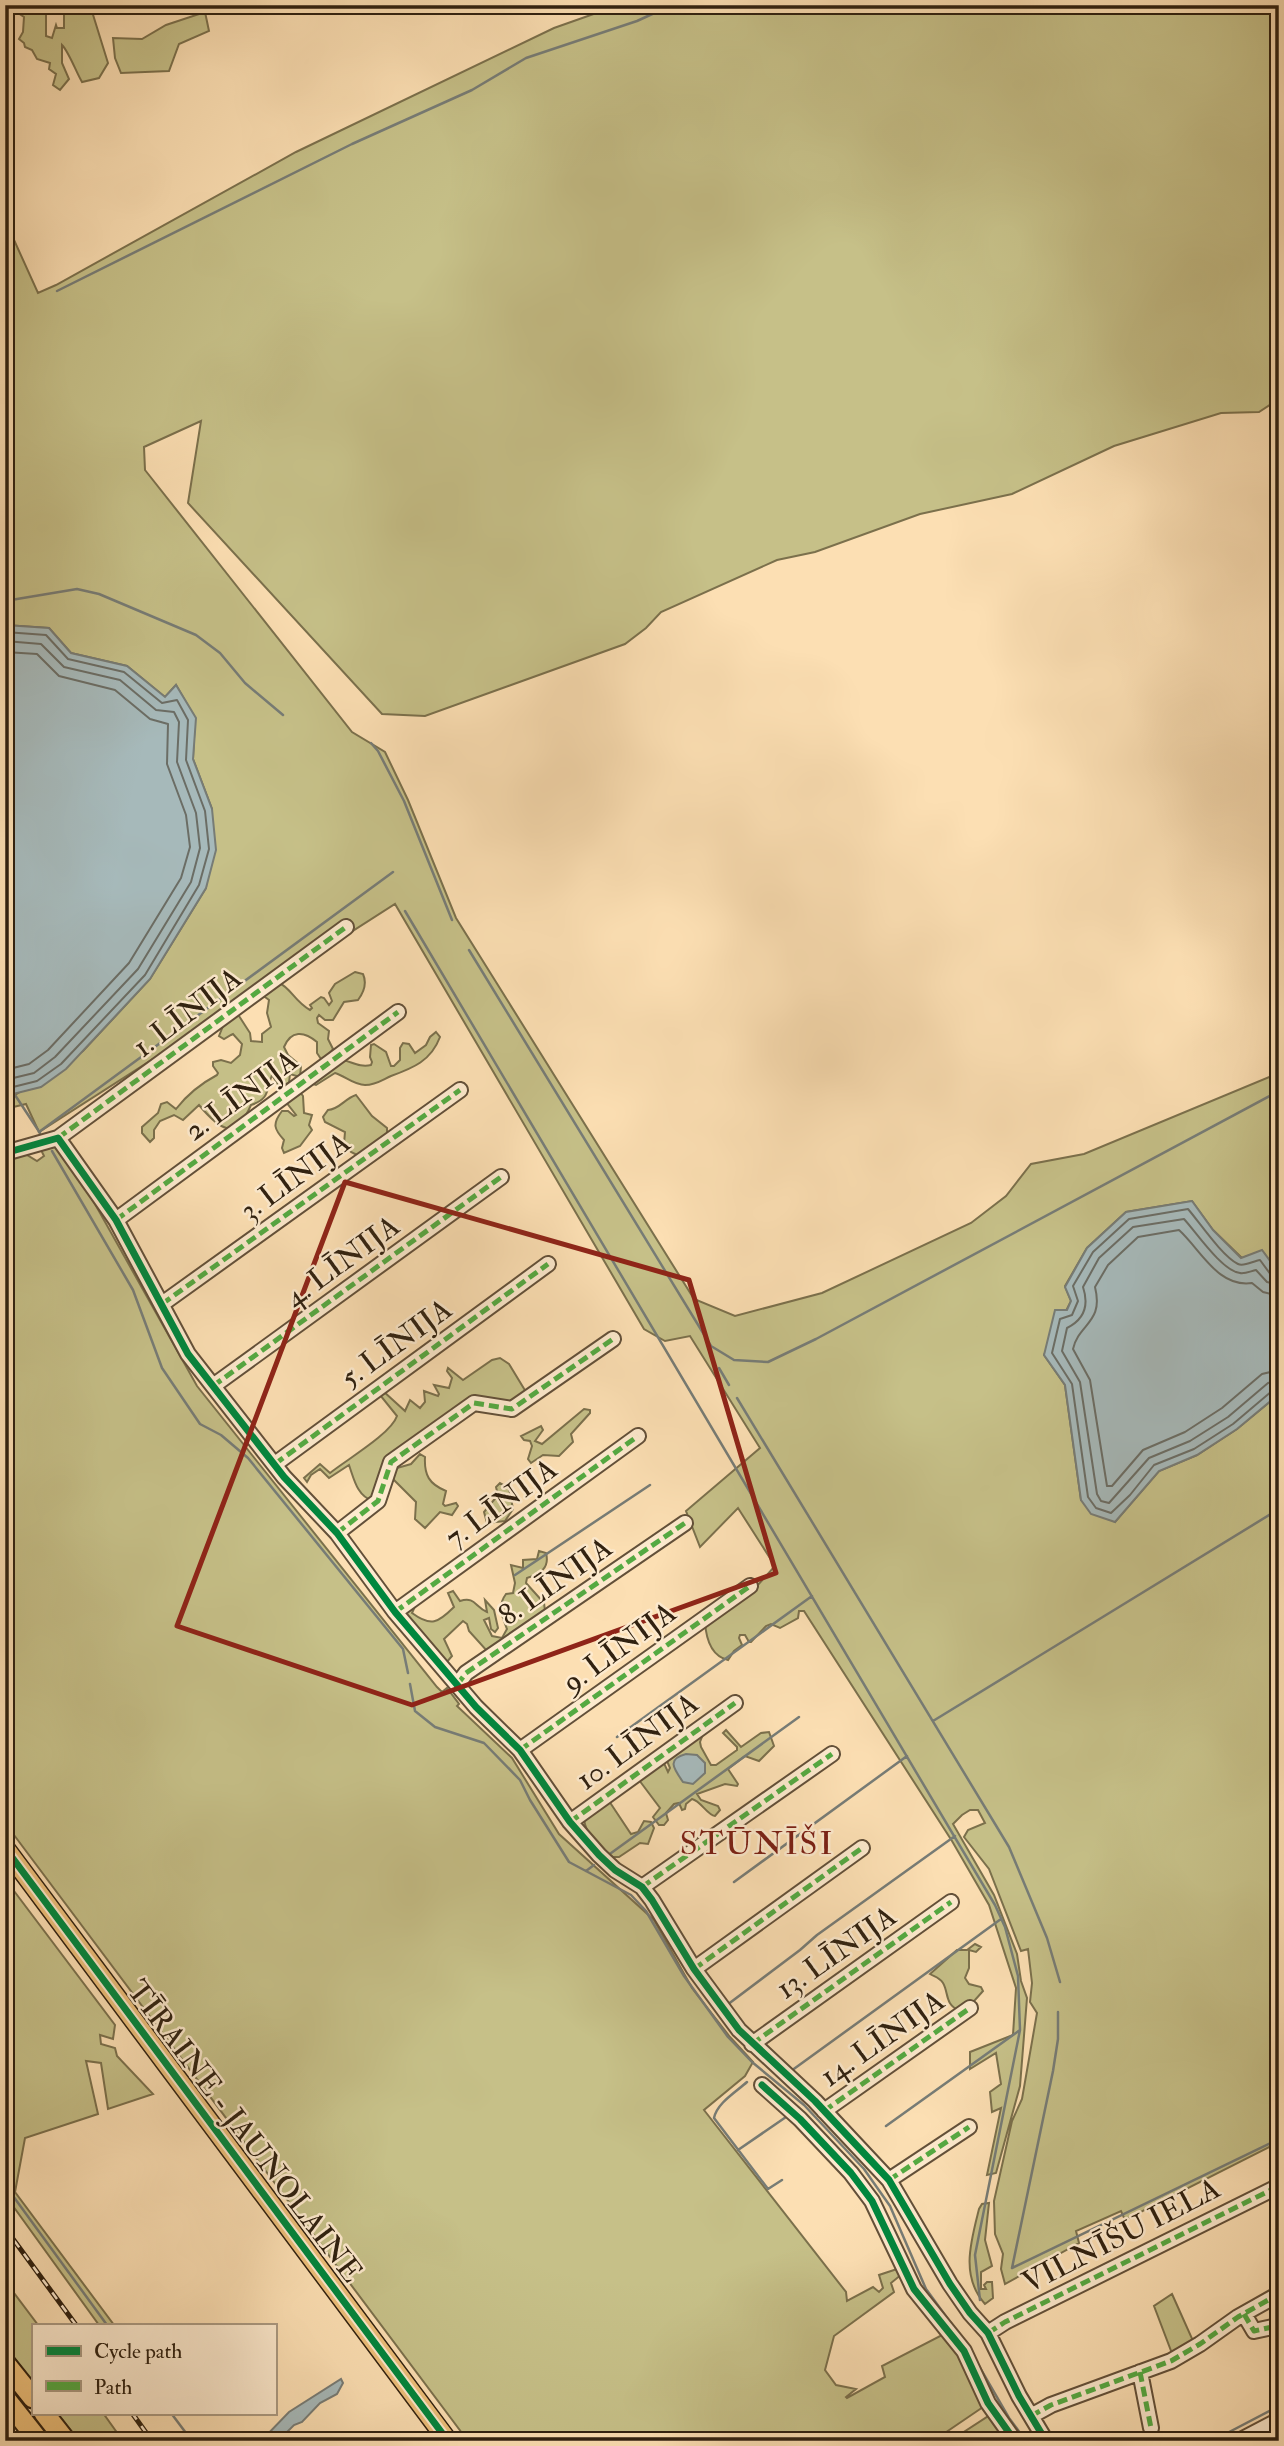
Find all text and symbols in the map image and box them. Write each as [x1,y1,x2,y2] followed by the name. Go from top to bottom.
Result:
[126,959,249,1065] street label: 1. LĪNIJA
[177,1042,305,1149] street label: 2. LĪNIJA
[233,1124,358,1229] street label: 3. LĪNIJA
[278,1207,407,1315] street label: 4. LĪNIJA
[333,1291,459,1396] street label: 5. LĪNIJA
[438,1450,564,1556] street label: 7. LĪNIJA
[491,1529,619,1634] street label: 8. LĪNIJA
[554,1594,683,1702] street label: 9. LĪNIJA
[569,1685,706,1798] street label: 10. LĪNIJA
[680,1823,834,1864] district label: STŪNĪŠI
[769,1898,904,2007] street label: 13. LĪNIJA
[119,1973,370,2290] street label: TĪRAINE - JAUNOLAINE
[813,1982,952,2095] street label: 14. LĪNIJA
[1016,2170,1226,2301] street label: VILNĪŠU IELA
[32,2324,276,2414] legend
[94,2338,182,2365] text: Cycle path
[94,2374,132,2401] text: Path

